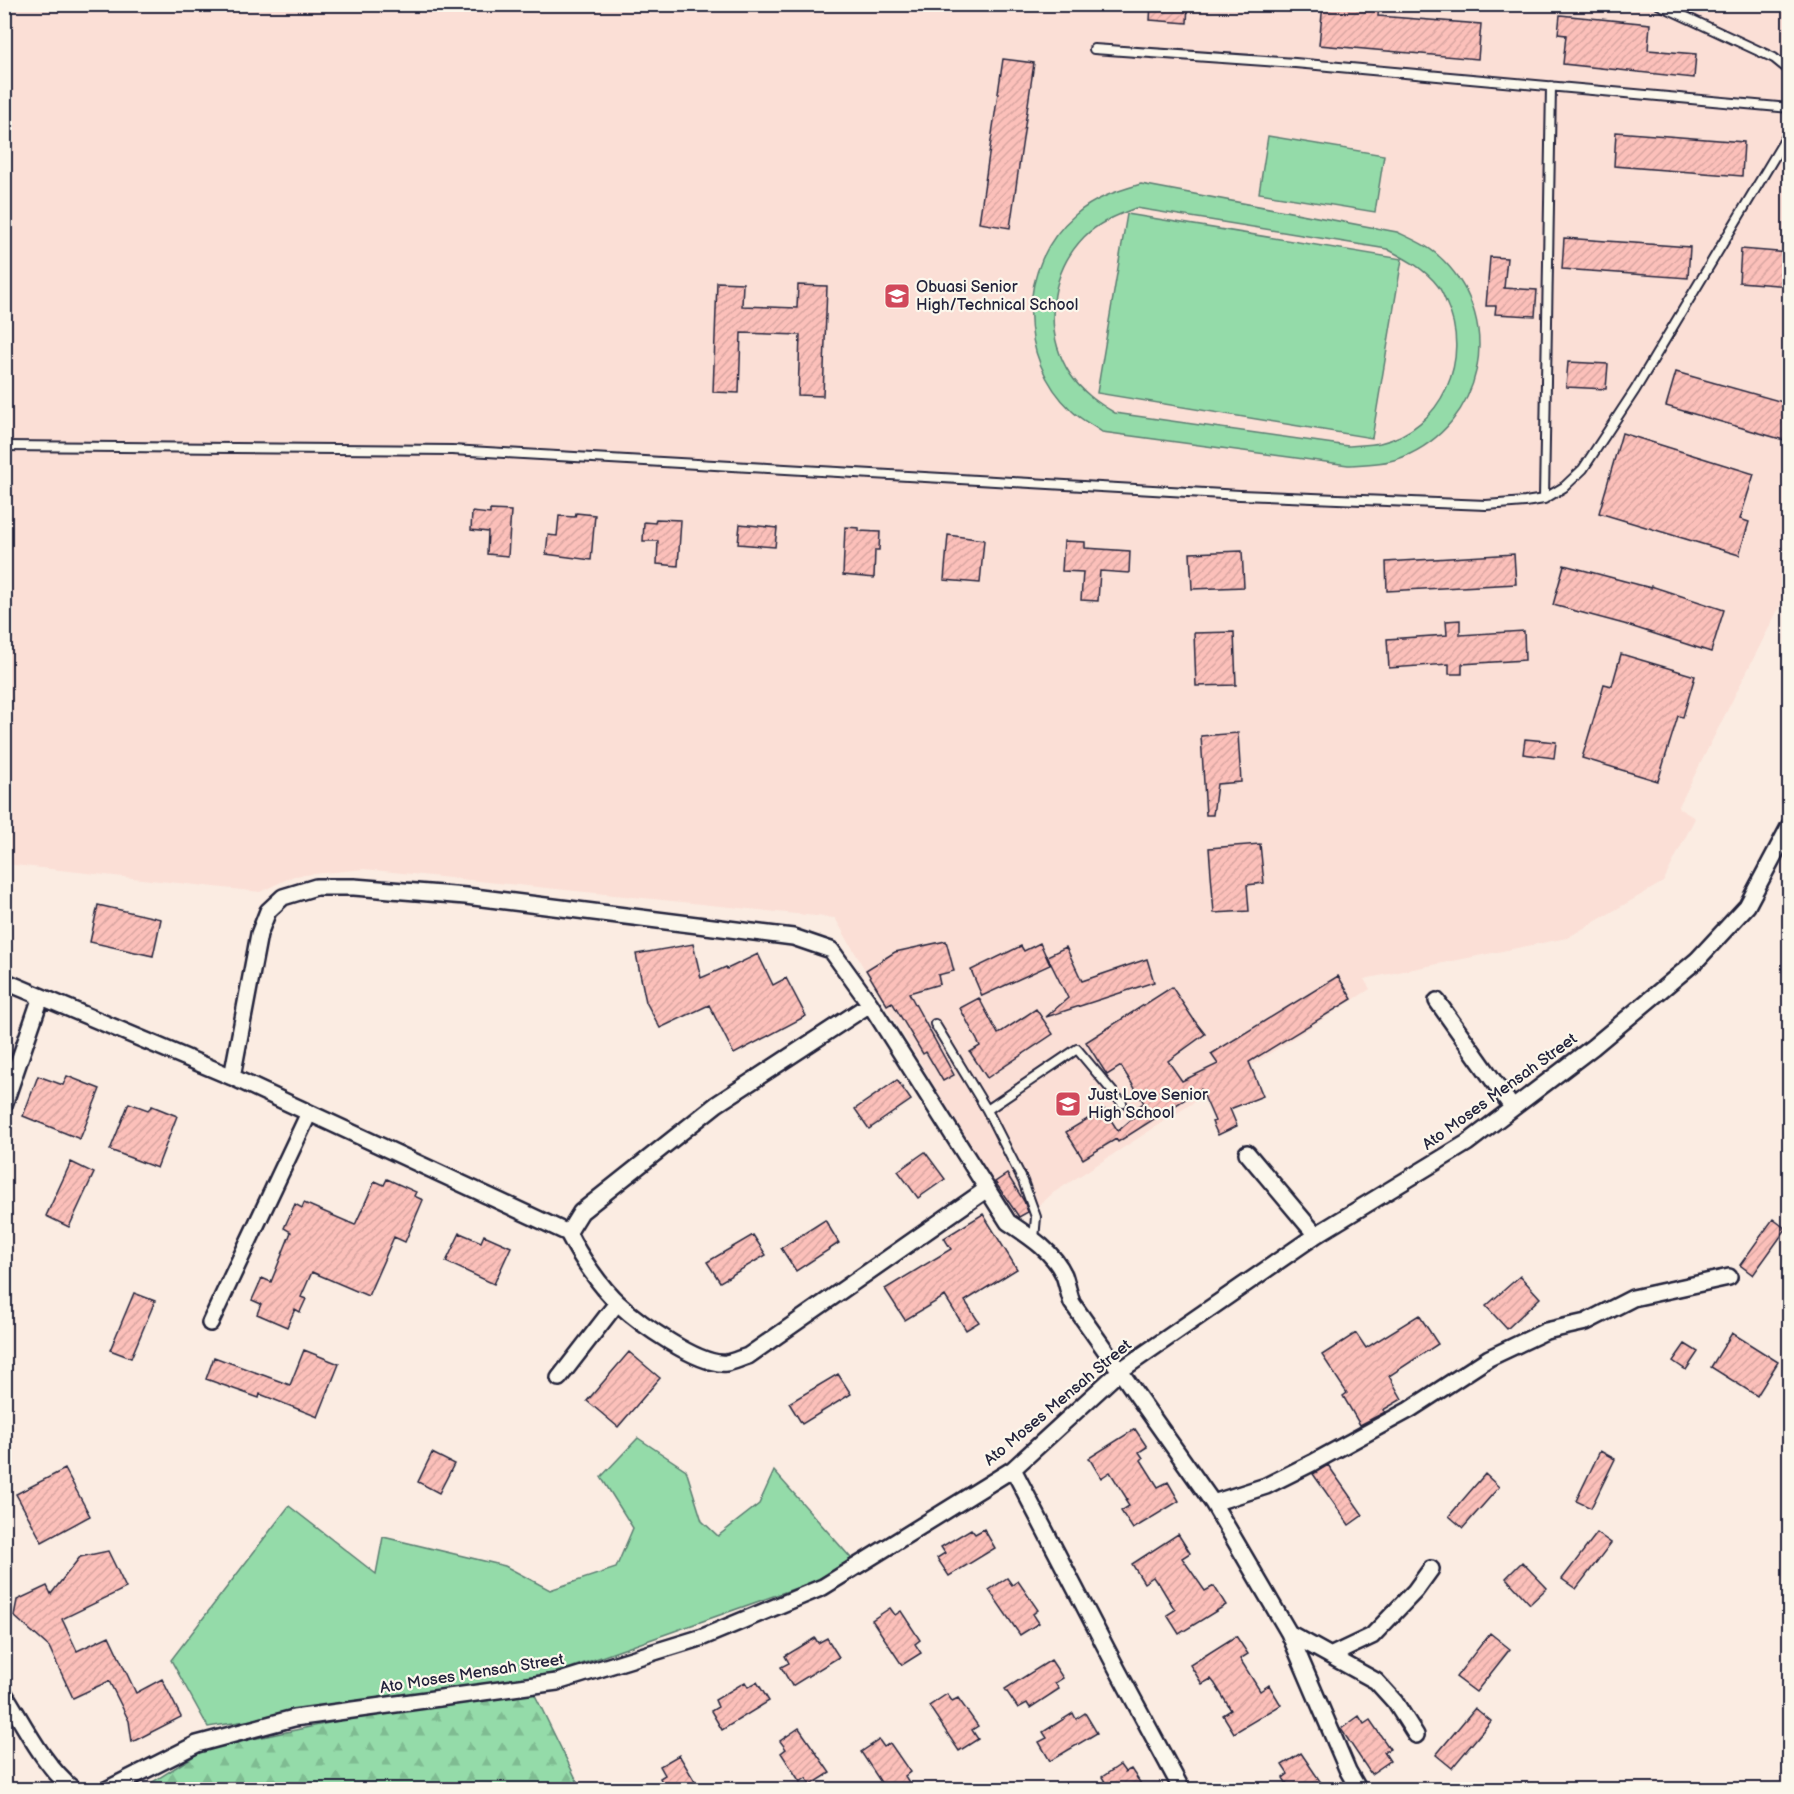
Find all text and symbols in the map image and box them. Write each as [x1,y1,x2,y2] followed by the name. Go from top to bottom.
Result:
[916,278,1078,315] place label: Obuasi Senior High/Technical School
[882,281,912,311] school or university icon: Obuasi Senior High/Technical School
[1419,1030,1581,1154] street label: Ato Moses Mensah Street
[1088,1086,1208,1123] place label: Just Love Senior High School
[1053,1089,1083,1119] school or university icon: Just Love Senior High School
[981,1336,1136,1470] street label: Ato Moses Mensah Street
[379,1650,566,1698] street label: Ato Moses Mensah Street

